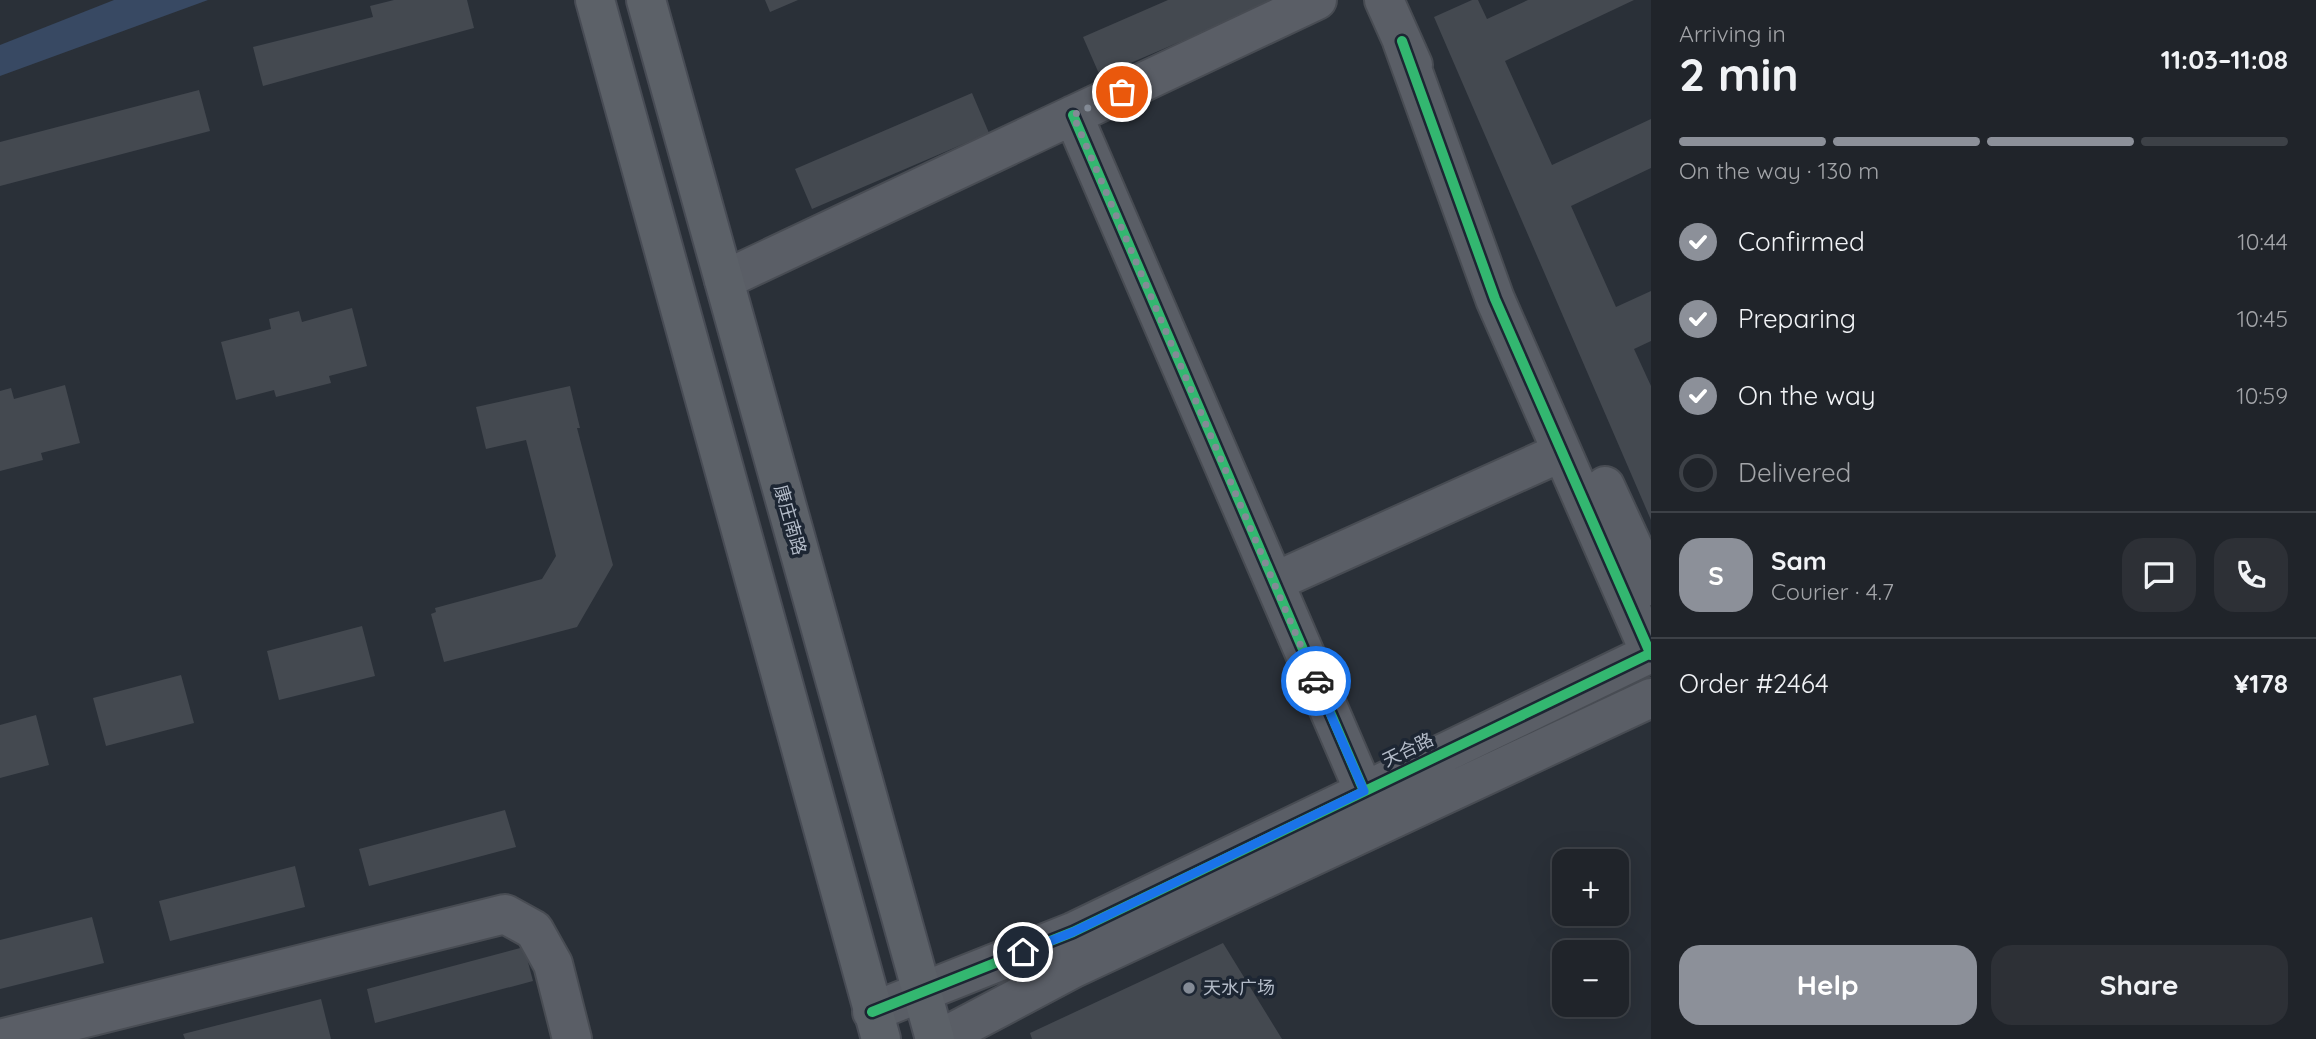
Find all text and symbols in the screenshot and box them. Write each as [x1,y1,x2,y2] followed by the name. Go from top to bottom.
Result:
[1679,19,1786,48] text: Arriving in
[2161,43,2288,76] text: 11:03–11:08
[1679,45,1799,103] text: 2 min
[1092,62,1152,122] pin
[1103,73,1141,111] icon: bag
[1679,156,1879,185] text: On the way · 130 m
[1679,223,1717,261] icon: check
[1738,225,1865,258] text: Confirmed
[2237,227,2288,256] text: 10:44
[1679,300,1717,338] icon: check
[1738,302,1856,335] text: Preparing
[2237,304,2288,333] text: 10:45
[1679,377,1717,415] icon: check
[1738,379,1876,412] text: On the way
[2236,381,2288,410] text: 10:59
[1738,456,1851,489] text: Delivered
[770,482,811,558] street label: 康庄南路
[2122,538,2196,612] button: chat
[2214,538,2288,612] button: phone
[1771,544,1827,577] text: Sam
[1708,559,1724,592] text: S
[1771,577,1894,606] text: Courier · 4.7
[1281,646,1351,716] courier
[1297,662,1335,700] icon: car
[1679,667,1829,700] text: Order #2464
[2234,667,2288,700] text: ¥178
[1378,727,1437,772] street label: 天合路
[1552,849,1629,1017] map controls
[1552,849,1629,926] button: +
[993,922,1053,982] pin
[1004,933,1042,971] icon: home
[1552,940,1629,1017] button: −
[1679,945,1977,1025] button: Help
[1991,945,2288,1025] button: Share
[1203,976,1275,999] place label: 天水广场
[1181,980,1197,996] marker: 天水广场

